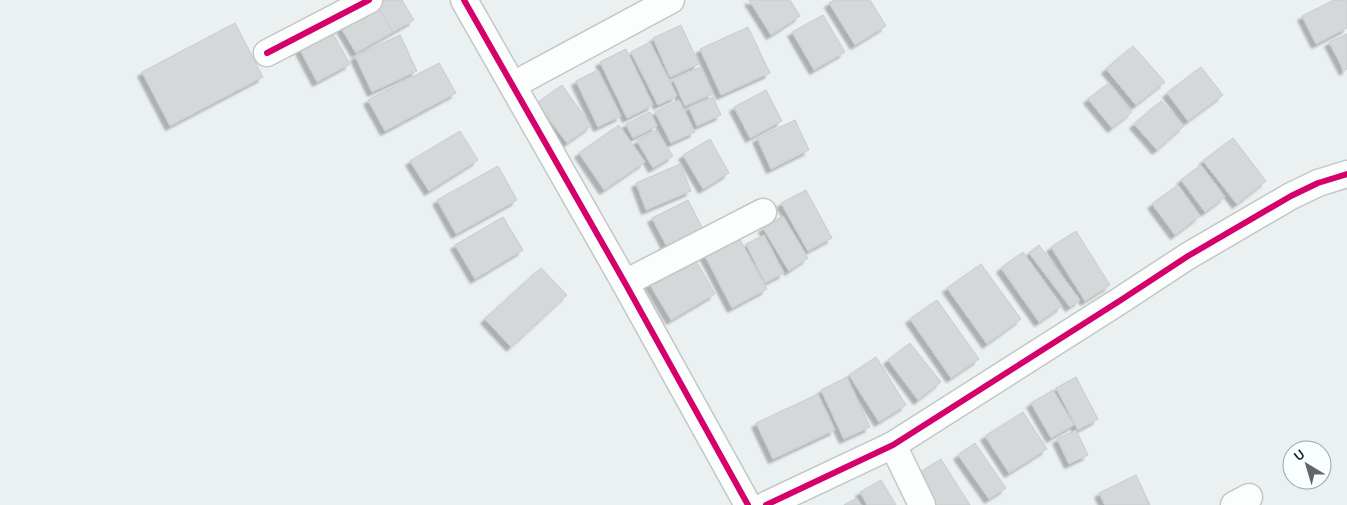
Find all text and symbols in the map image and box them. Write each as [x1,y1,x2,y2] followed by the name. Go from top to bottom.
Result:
[1282,440,1332,490] north arrow
[1290,445,1308,465] text: U

